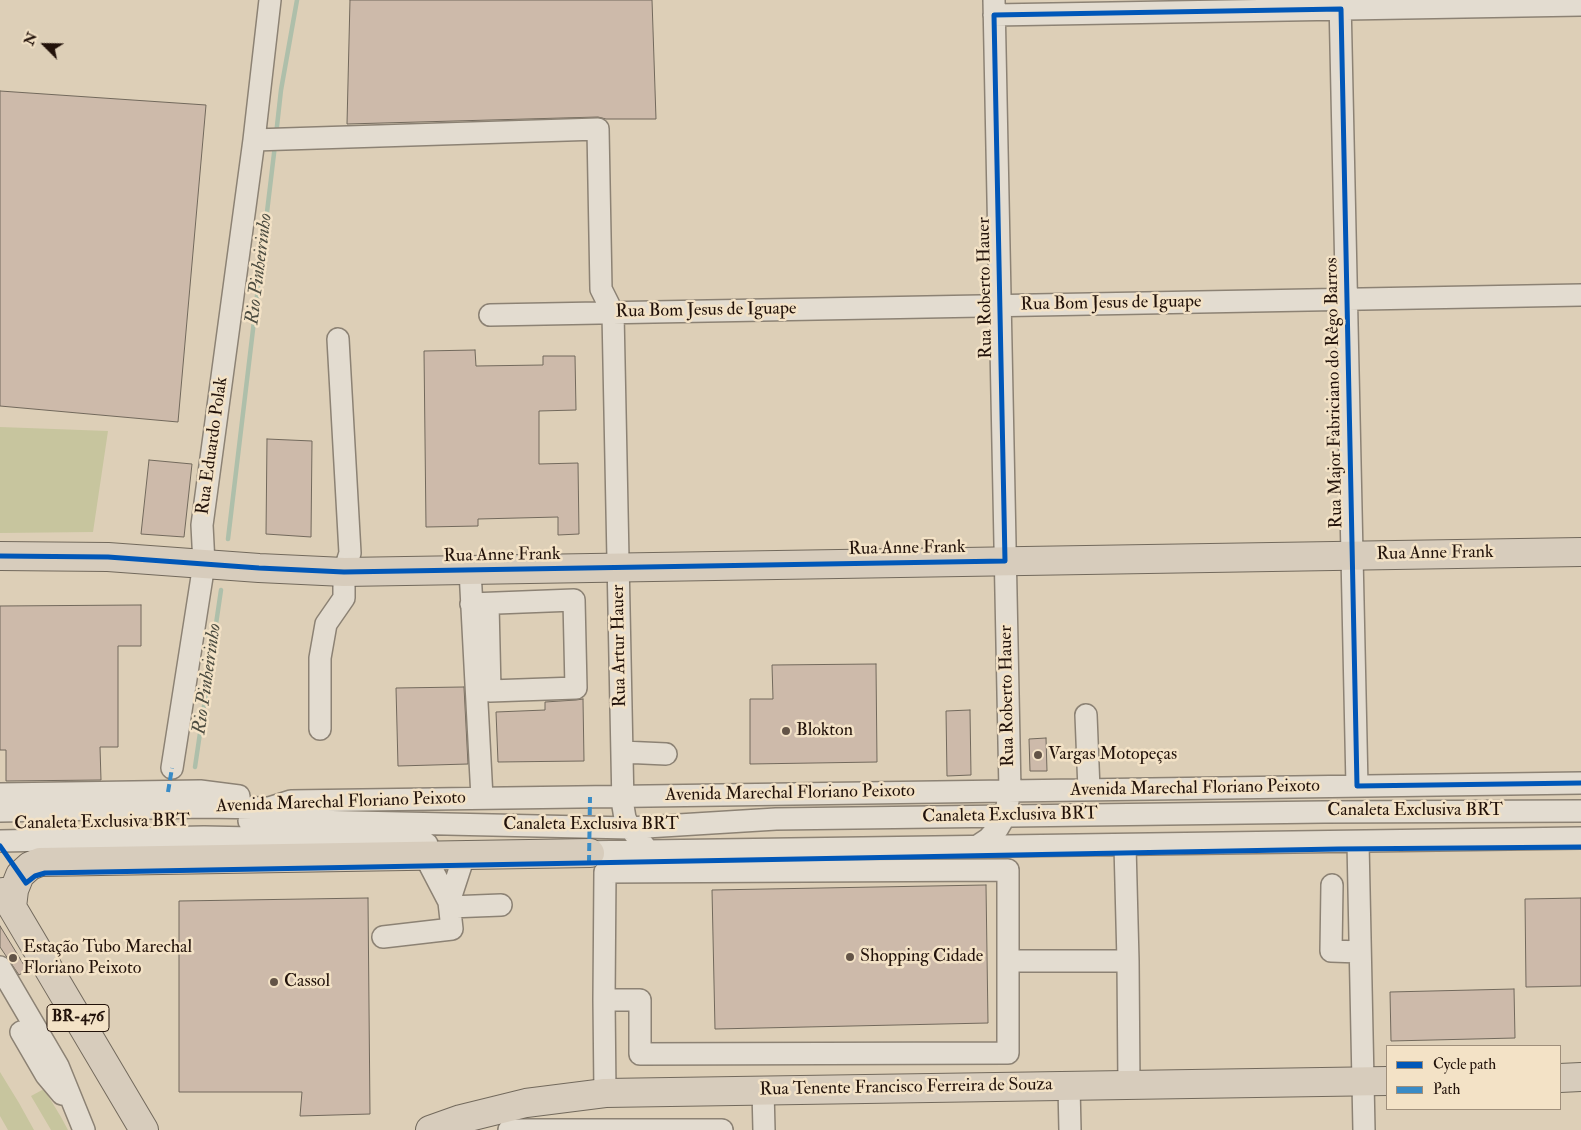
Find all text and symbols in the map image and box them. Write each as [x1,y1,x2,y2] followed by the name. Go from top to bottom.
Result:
[20,20,70,70] north arrow
[20,30,41,48] text: N
[242,212,278,326] water label: Rio Pinheirinho
[974,217,998,359] street label: Rua Roberto Hauer
[1322,257,1348,529] street label: Rua Major Fabriciano do Rêgo Barros
[1020,292,1202,316] street label: Rua Bom Jesus de Iguape
[615,299,797,323] street label: Rua Bom Jesus de Iguape
[193,376,233,516] street label: Rua Eduardo Polak
[848,537,966,561] street label: Rua Anne Frank
[1376,542,1494,566] street label: Rua Anne Frank
[443,544,561,568] street label: Rua Anne Frank
[608,584,632,708] street label: Rua Artur Hauer
[189,622,227,736] water label: Rio Pinheirinho
[996,625,1020,767] street label: Rua Roberto Hauer
[796,720,853,742] place label: Blokton
[780,725,792,737] marker: Blokton
[1048,744,1177,766] place label: Vargas Motopeças
[1032,749,1044,761] marker: Vargas Motopeças
[1070,776,1320,802] street label: Avenida Marechal Floriano Peixoto
[665,781,915,807] street label: Avenida Marechal Floriano Peixoto
[216,788,466,818] street label: Avenida Marechal Floriano Peixoto
[1327,800,1503,822] street label: Canaleta Exclusiva BRT
[922,804,1098,828] street label: Canaleta Exclusiva BRT
[14,811,190,835] street label: Canaleta Exclusiva BRT
[503,814,679,836] street label: Canaleta Exclusiva BRT
[23,937,192,980] place label: Estação Tubo Marechal Floriano Peixoto
[860,946,983,968] place label: Shopping Cidade
[844,951,856,963] marker: Shopping Cidade
[7,952,19,964] marker: Estação Tubo Marechal Floriano Peixoto
[284,971,330,993] place label: Cassol
[268,976,280,988] marker: Cassol
[47,1004,109,1032] road number: BR-476
[1386,1045,1561,1110] legend
[1433,1055,1496,1074] text: Cycle path
[759,1075,1053,1101] street label: Rua Tenente Francisco Ferreira de Souza
[1433,1080,1460,1099] text: Path

